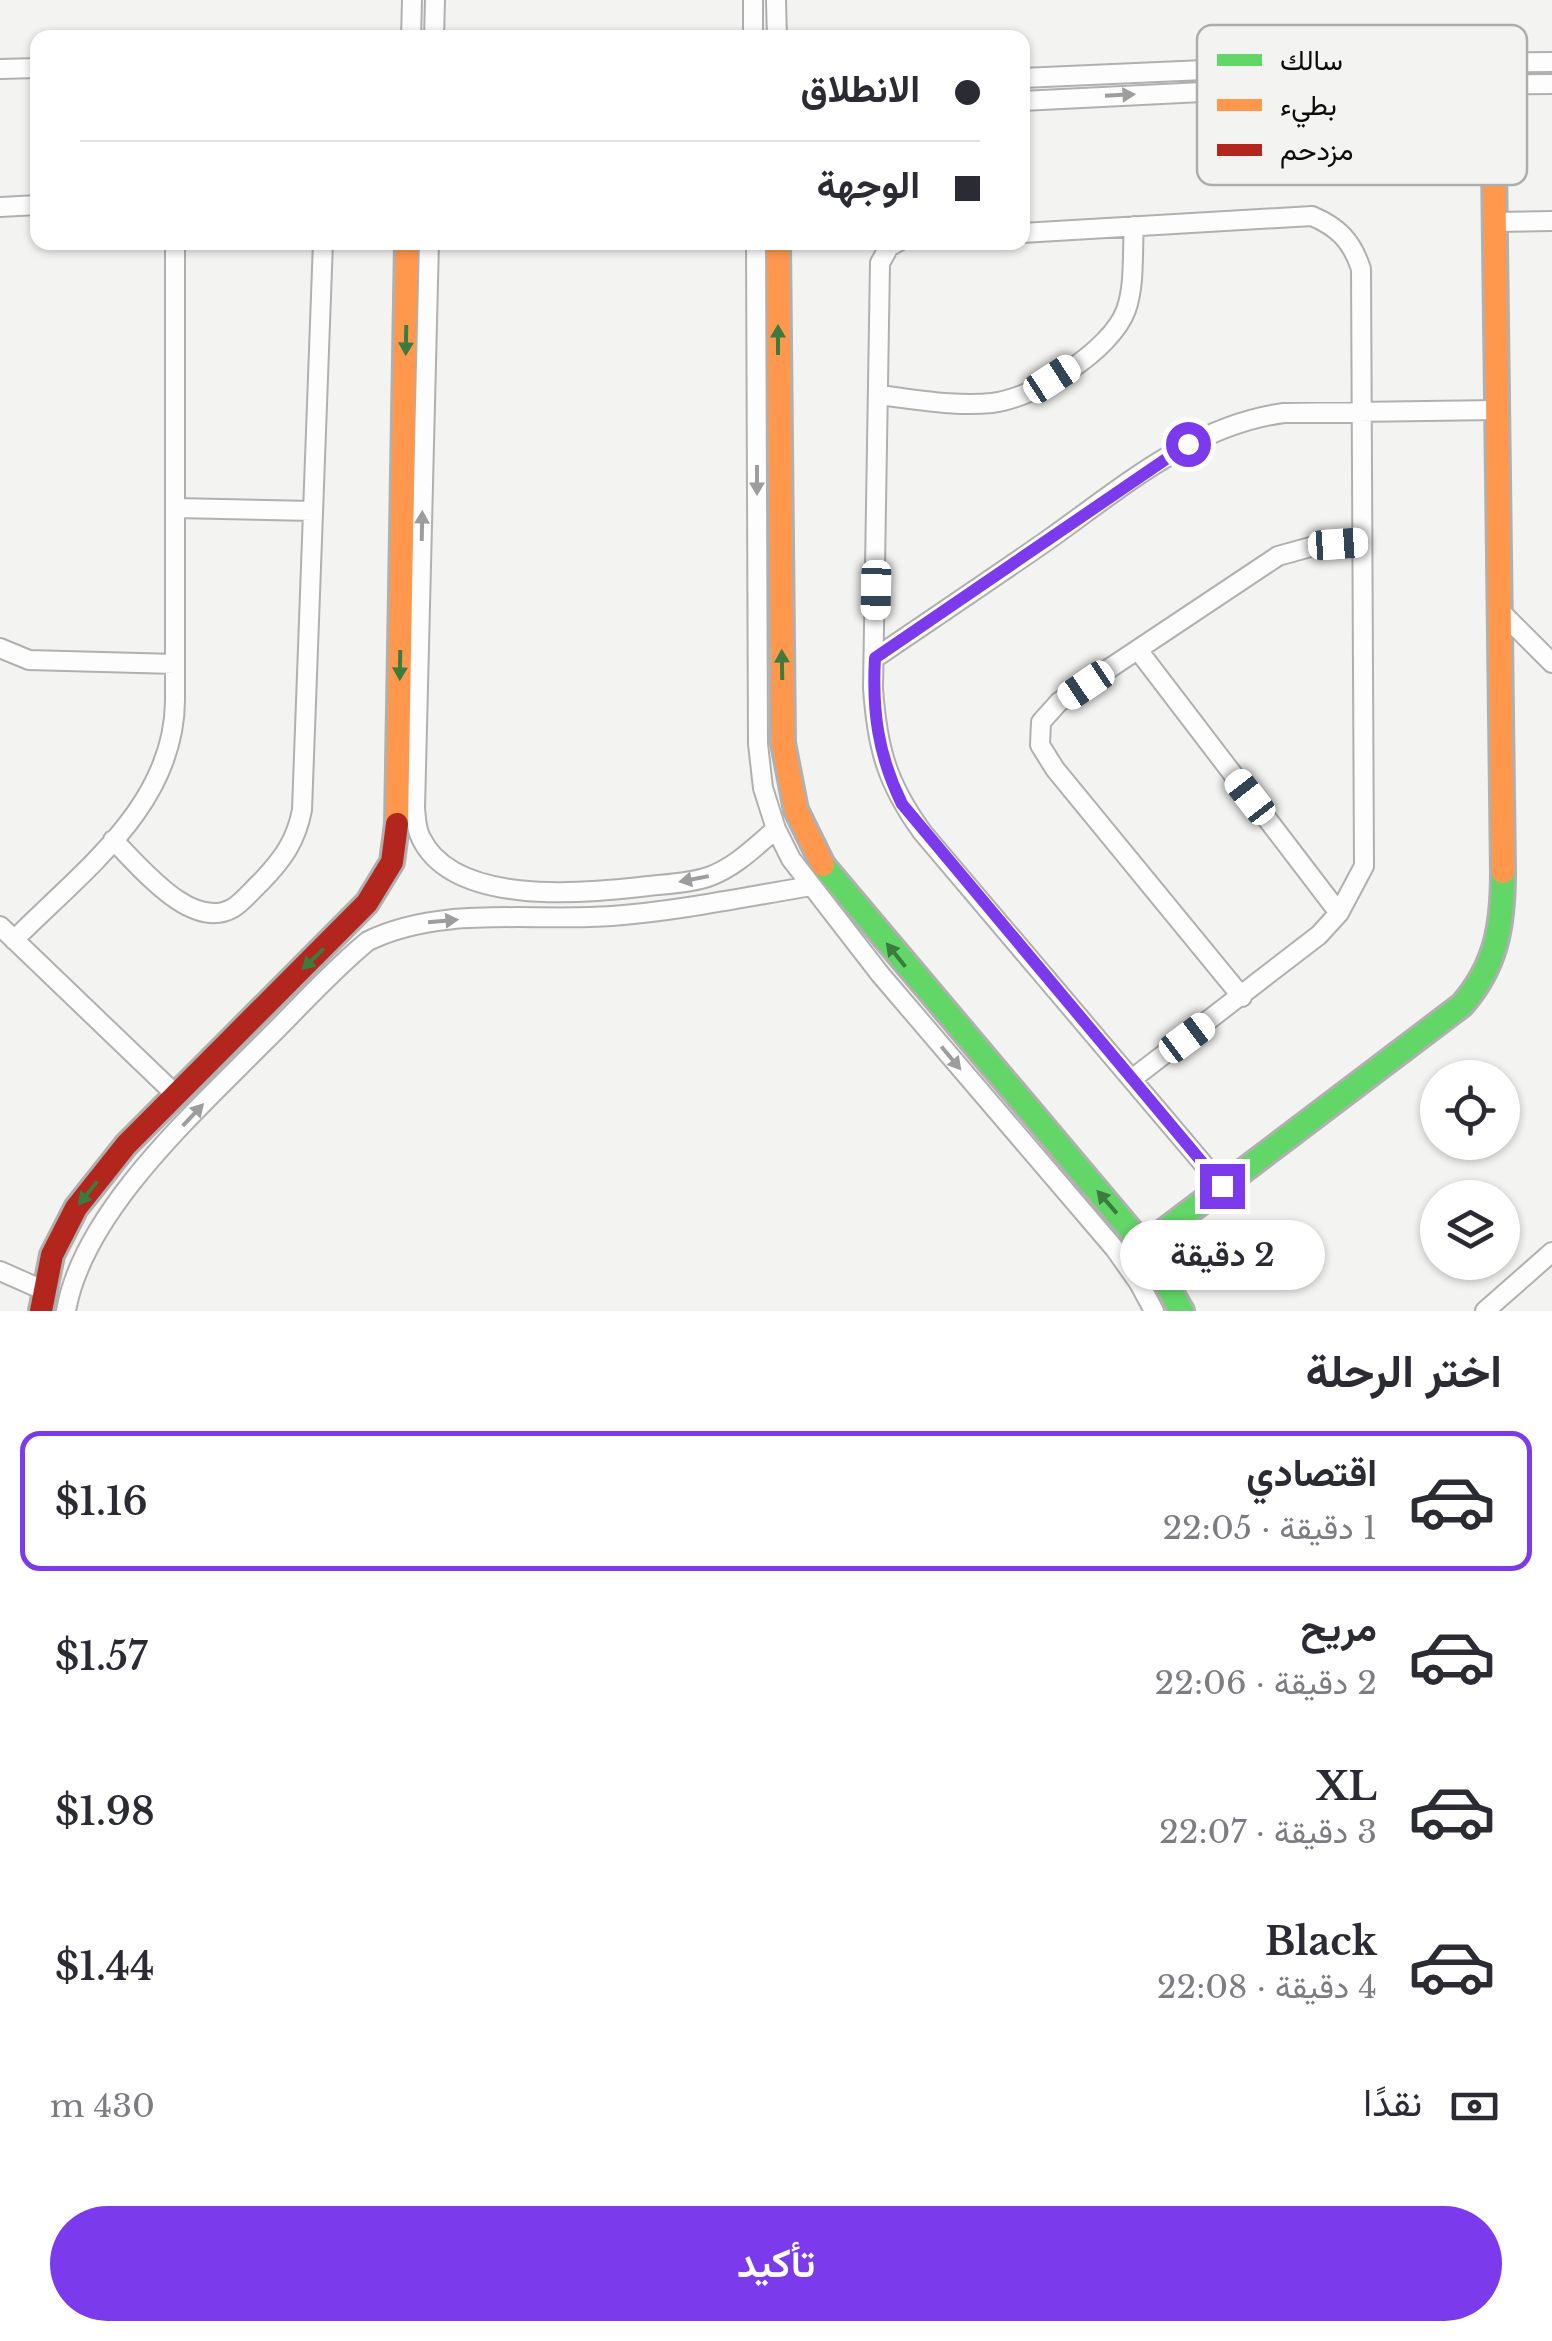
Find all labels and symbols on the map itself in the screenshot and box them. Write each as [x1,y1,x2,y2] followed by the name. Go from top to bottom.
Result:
[1197,25,1527,185] legend
[1280,43,1343,78] text: سالك
[1104,87,1136,103] one-way arrow
[1280,88,1337,128] text: بطيء
[1280,133,1353,169] text: مزدحم
[770,323,786,355] one-way arrow
[397,324,413,356] one-way arrow
[1019,350,1085,408] car
[1166,422,1211,467] route start
[749,464,765,496] one-way arrow
[415,509,431,541] one-way arrow
[1307,527,1369,561] car
[860,560,892,620] car
[774,648,790,680] one-way arrow
[391,649,407,681] one-way arrow
[1053,656,1119,714] car
[1220,764,1280,830] car
[678,872,710,887] one-way arrow
[427,912,459,928] one-way arrow
[886,943,907,968] one-way arrow
[301,947,325,970] one-way arrow
[1154,1008,1220,1068] car
[940,1045,961,1070] one-way arrow
[181,1103,204,1127] one-way arrow
[1200,1164,1245,1209] route end
[78,1181,99,1206] one-way arrow
[1096,1190,1118,1215] one-way arrow
[1120,1221,1324,1291] callout: 2 دقيقة

